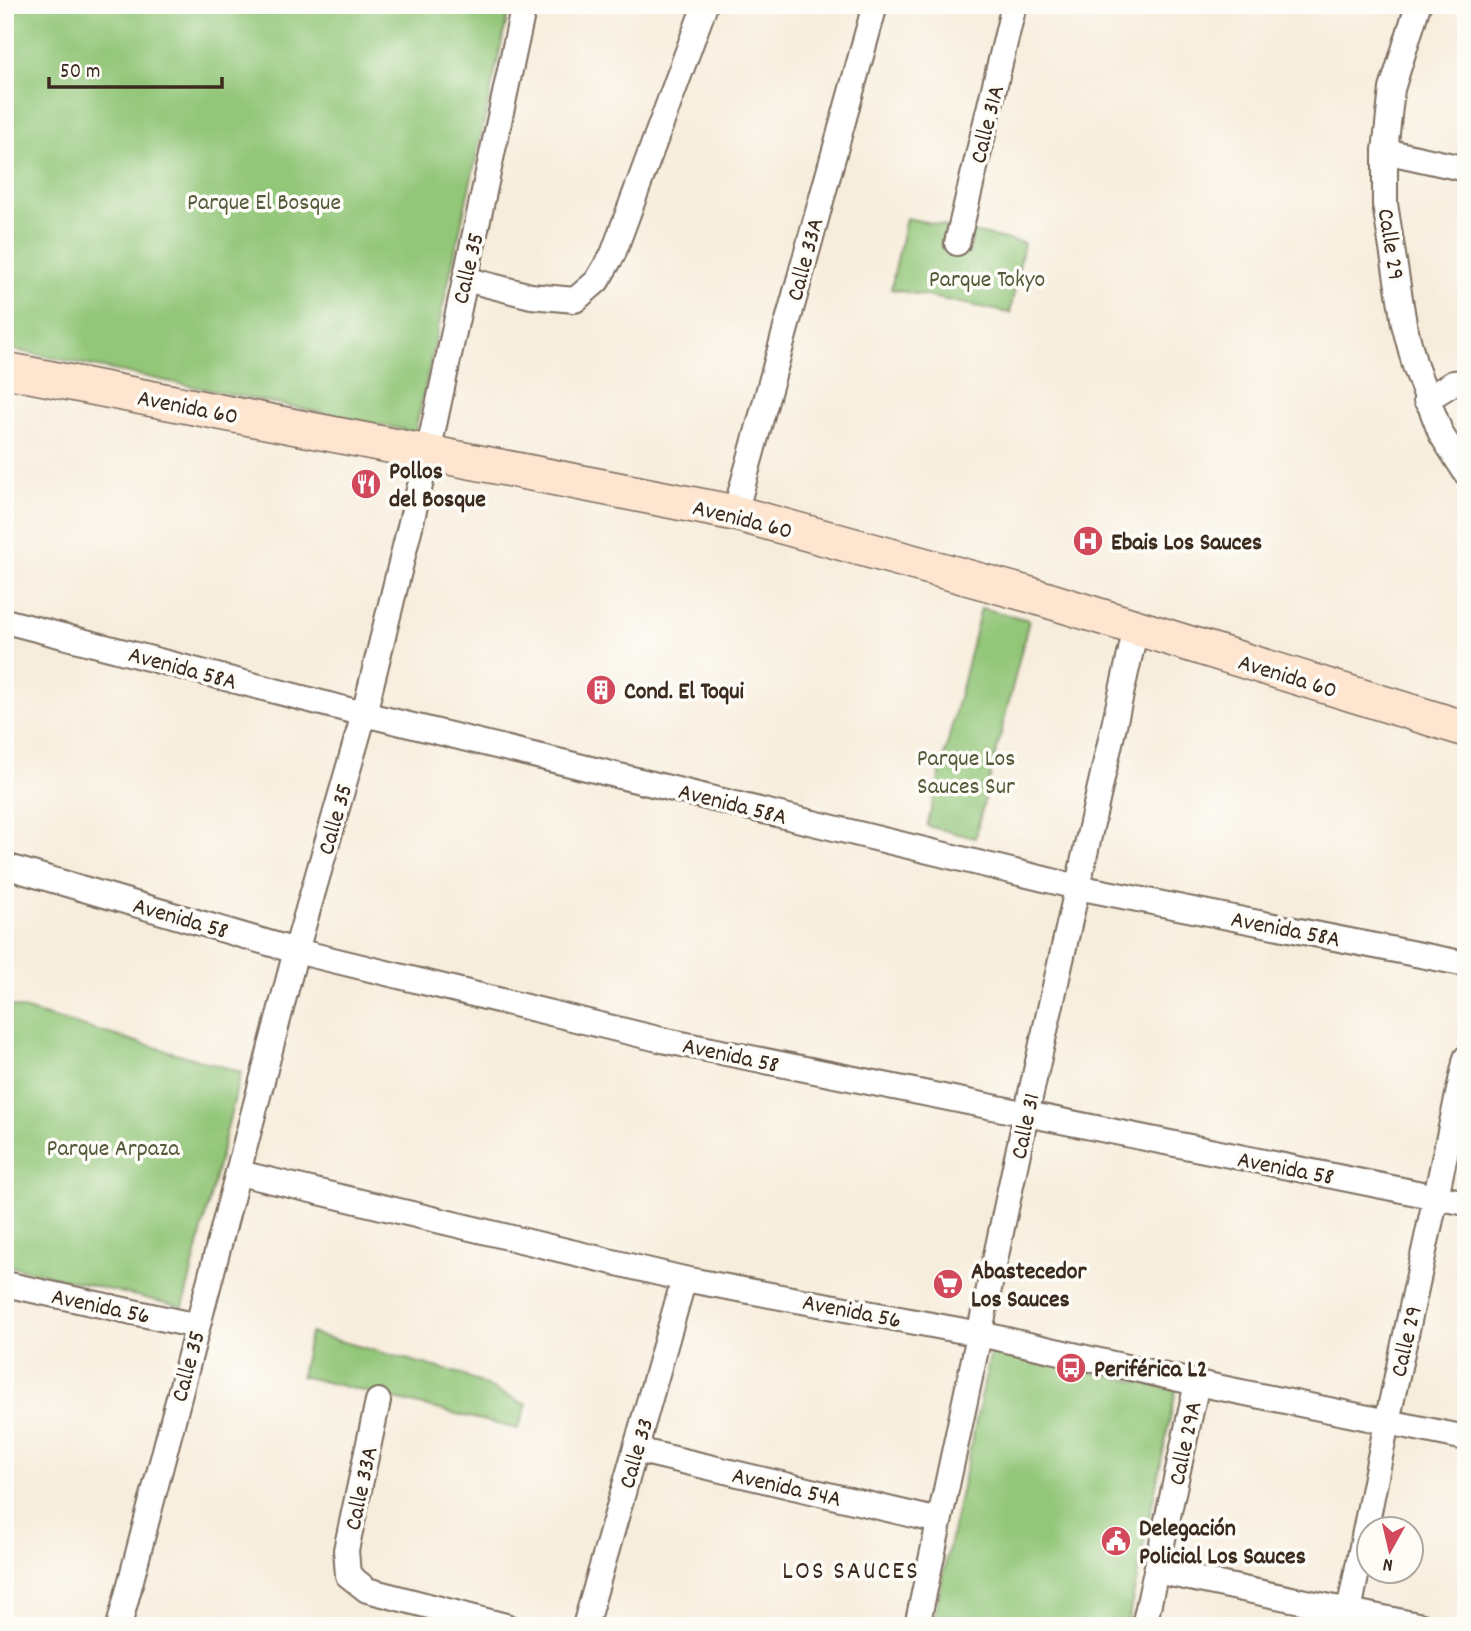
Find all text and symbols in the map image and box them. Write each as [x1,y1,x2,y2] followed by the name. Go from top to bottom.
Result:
[49,46,222,90] scale bar
[60,58,100,88] text: 50 m
[963,82,1015,167] street label: Calle 31A
[187,187,341,221] park label: Parque El Bosque
[1367,206,1411,283] street label: Calle 29
[779,214,834,305] street label: Calle 33A
[445,230,495,308] street label: Calle 35
[929,264,1045,298] park label: Parque Tokyo
[134,383,241,435] street label: Avenida 60
[389,456,486,518] place label: Pollos del Bosque
[349,467,383,501] restaurant icon: Pollos del Bosque
[689,492,796,550] street label: Avenida 60
[1071,524,1105,558] hospital icon: Ebais Los Sauces
[1111,527,1262,561] place label: Ebais Los Sauces
[124,639,240,701] street label: Avenida 58A
[1233,647,1341,709] street label: Avenida 60
[584,673,618,707] building icon: Cond. El Toqui
[624,676,745,710] place label: Cond. El Toqui
[917,743,1015,805] park label: Parque Los Sauces Sur
[674,776,790,836] street label: Avenida 58A
[311,780,363,859] street label: Calle 35
[128,890,232,950] street label: Avenida 58
[1228,904,1343,958] street label: Avenida 58A
[679,1030,782,1084] street label: Avenida 58
[1003,1091,1050,1163] street label: Calle 31
[47,1133,180,1167] park label: Parque Arpaza
[1234,1144,1337,1196] street label: Avenida 58
[971,1256,1087,1318] place label: Abastecedor Los Sauces
[931,1267,965,1301] supermarket icon: Abastecedor Los Sauces
[48,1281,153,1335] street label: Avenida 56
[799,1287,904,1339] street label: Avenida 56
[1383,1303,1433,1381] street label: Calle 29
[164,1327,216,1406] street label: Calle 35
[1054,1351,1088,1385] bus stop icon: Periférica L2
[1094,1354,1208,1388] place label: Periférica L2
[1161,1398,1212,1489] street label: Calle 29A
[612,1415,664,1493] street label: Calle 33
[337,1444,388,1534] street label: Calle 33A
[728,1460,844,1518] street label: Avenida 54A
[1139,1513,1306,1575] place label: Delegación Policial Los Sauces
[1356,1516,1426,1586] north arrow
[1099,1524,1133,1558] public building icon: Delegación Policial Los Sauces
[1382,1549,1395,1577] text: N
[782,1554,920,1591] district label: LOS SAUCES

